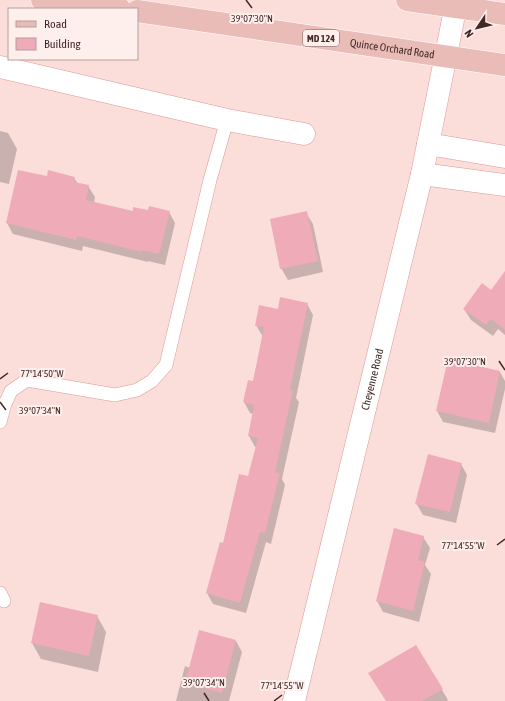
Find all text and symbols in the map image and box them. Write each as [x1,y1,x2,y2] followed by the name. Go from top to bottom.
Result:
[8,8,138,60] legend
[457,8,497,48] north arrow
[231,13,273,24] text: 39°07'30"N
[44,17,67,31] text: Road
[462,28,476,40] text: N
[303,30,339,46] road number: MD 124
[349,36,435,61] street label: Quince Orchard Road
[44,37,82,51] text: Building
[359,347,385,411] street label: Cheyenne Road
[444,356,486,367] text: 39°07'30"N
[20,368,64,379] text: 77°14'50"W
[19,405,61,416] text: 39°07'34"N
[441,540,485,551] text: 77°14'55"W
[183,677,225,688] text: 39°07'34"N
[260,680,304,691] text: 77°14'55"W

